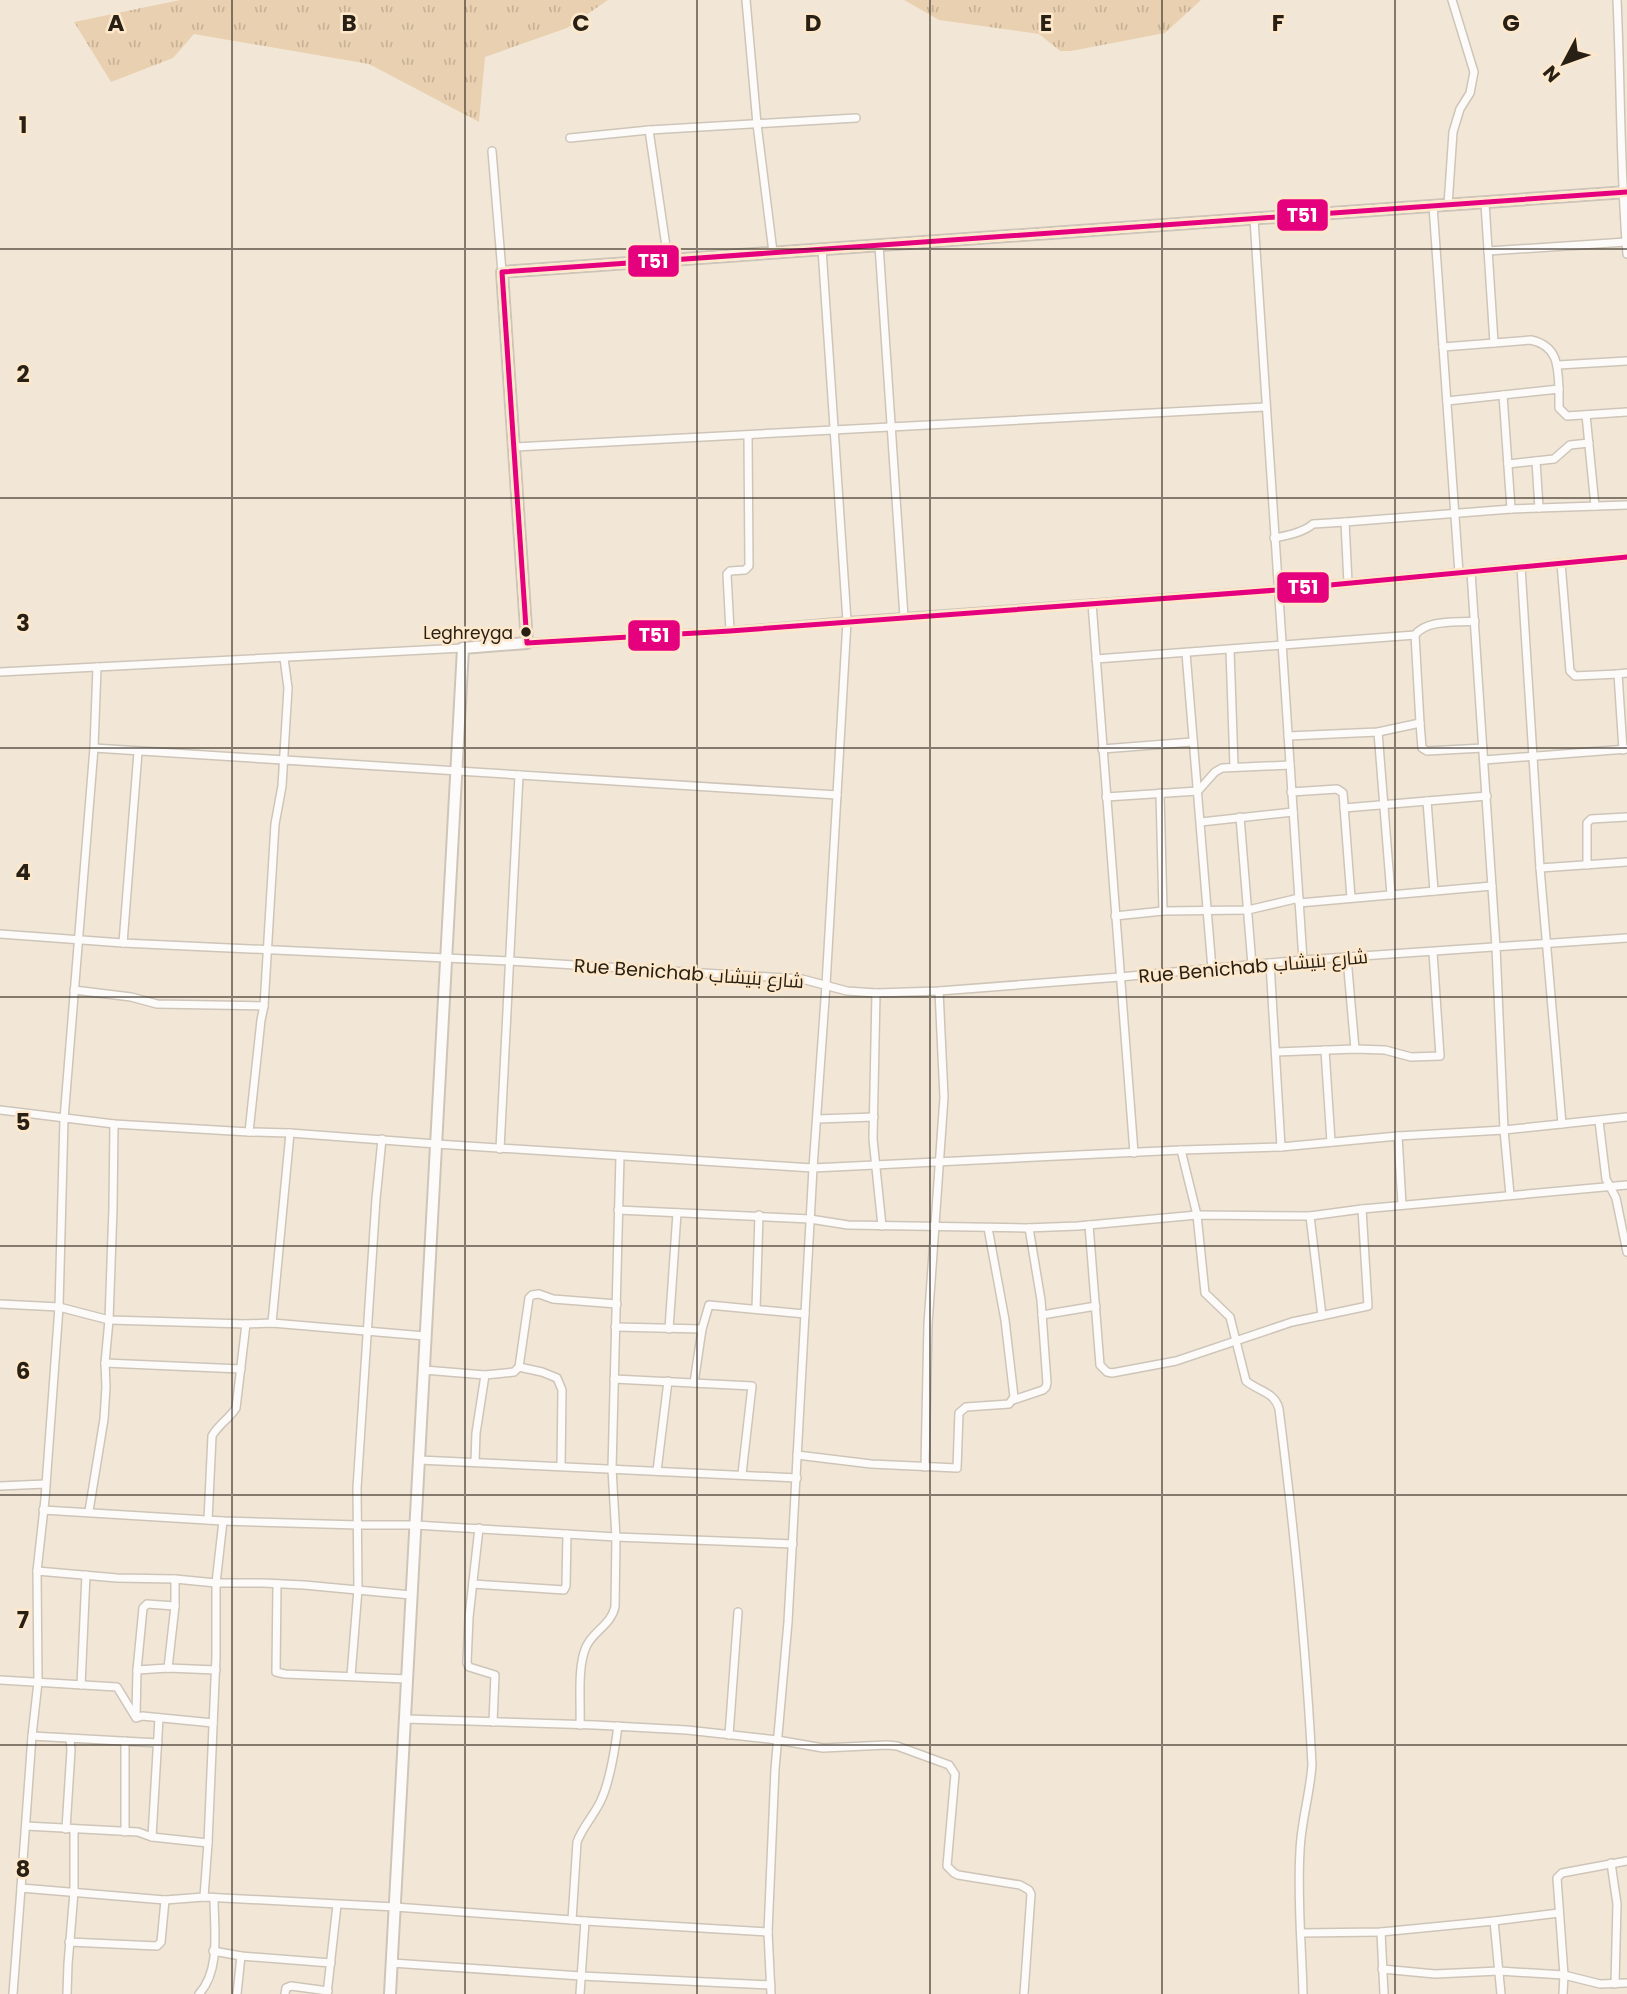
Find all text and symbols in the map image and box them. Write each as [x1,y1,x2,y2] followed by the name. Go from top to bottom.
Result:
[108,7,125,39] text: A
[341,7,357,39] text: B
[572,7,590,39] text: C
[805,7,821,39] text: D
[1040,7,1052,39] text: E
[1272,7,1284,39] text: F
[1502,7,1520,39] text: G
[1529,28,1599,98] north arrow
[1537,60,1566,88] text: N
[19,109,27,141] text: 1
[1276,198,1329,232] line badge: T51
[1287,202,1317,229] text: T51
[627,244,680,278] line badge: T51
[638,248,668,275] text: T51
[16,358,30,390] text: 2
[1276,571,1330,604] line badge: T51
[1288,574,1318,601] text: T51
[16,607,30,639] text: 3
[627,619,681,652] line badge: T51
[423,621,513,645] place label: Leghreyga
[639,622,669,649] text: T51
[519,625,533,639] marker: Leghreyga
[15,856,31,888] text: 4
[1137,943,1369,990] street label: Rue Benichab شارع بنيشاب
[573,952,805,995] street label: Rue Benichab شارع بنيشاب
[16,1106,30,1138] text: 5
[16,1355,30,1387] text: 6
[17,1604,29,1636] text: 7
[16,1853,30,1885] text: 8

